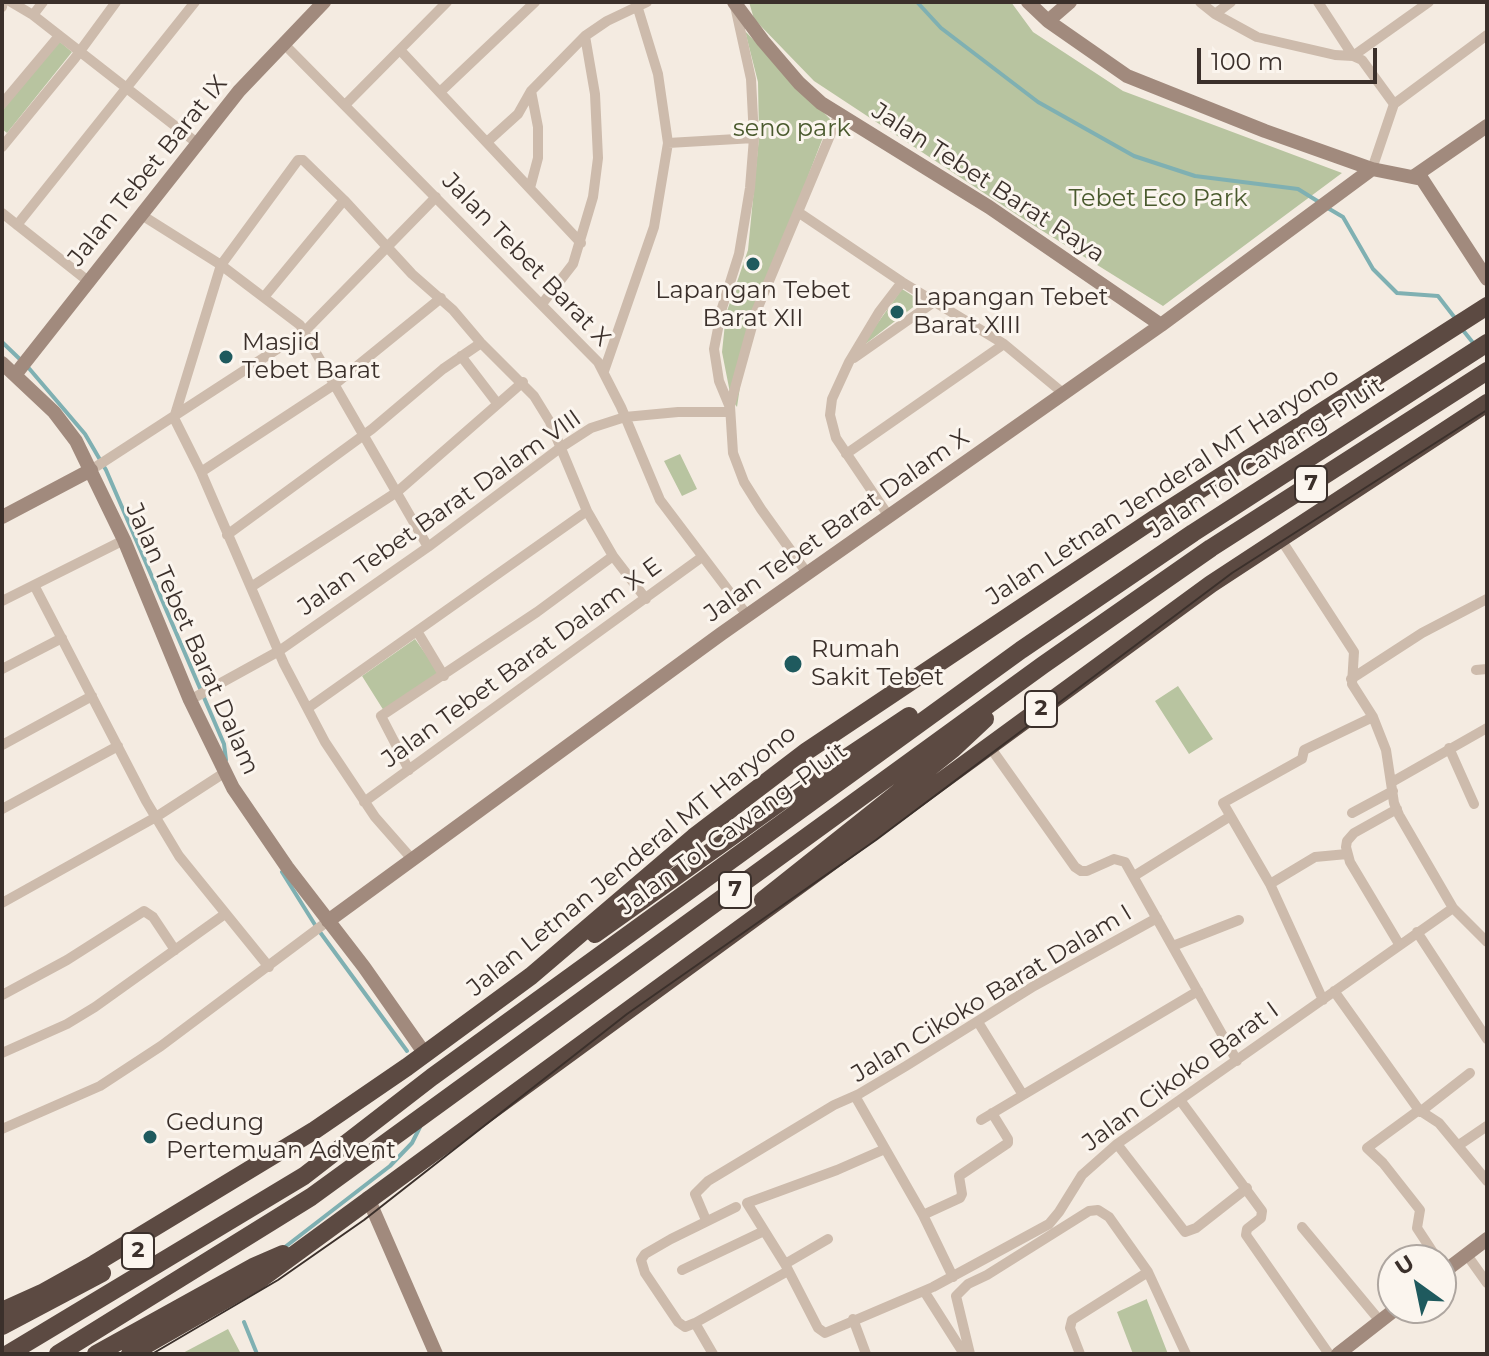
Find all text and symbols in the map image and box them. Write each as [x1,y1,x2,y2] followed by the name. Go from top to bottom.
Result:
[1201,32,1381,82] scale bar
[1211,47,1283,76] text: 100 m
[62,70,234,272] street label: Jalan Tebet Barat IX
[866,97,1110,269] street label: Jalan Tebet Barat Raya
[733,115,851,143] park label: seno park
[436,167,616,353] street label: Jalan Tebet Barat X
[1068,185,1248,213] park label: Tebet Eco Park
[744,255,762,273] marker: Lapangan Tebet Barat XII
[655,277,851,333] place label: Lapangan Tebet Barat XII
[913,284,1108,340] place label: Lapangan Tebet Barat XIII
[888,303,906,321] marker: Lapangan Tebet Barat XIII
[242,329,381,385] place label: Masjid Tebet Barat
[217,348,235,366] marker: Masjid Tebet Barat
[981,362,1345,612] street label: Jalan Letnan Jenderal MT Haryono
[1143,371,1389,545] street label: Jalan Tol Cawang–Pluit
[293,404,587,622] street label: Jalan Tebet Barat Dalam VIII
[699,424,975,628] street label: Jalan Tebet Barat Dalam X
[1295,466,1327,502] road number: 7
[119,499,265,779] street label: Jalan Tebet Barat Dalam
[377,552,667,774] street label: Jalan Tebet Barat Dalam X E
[811,636,944,692] place label: Rumah Sakit Tebet
[782,653,804,675] marker: Rumah Sakit Tebet
[1025,691,1057,727] road number: 2
[462,719,802,1003] street label: Jalan Letnan Jenderal MT Haryono
[613,736,853,922] street label: Jalan Tol Cawang–Pluit
[719,872,751,908] road number: 7
[847,899,1137,1089] street label: Jalan Cikoko Barat Dalam I
[1077,996,1285,1158] street label: Jalan Cikoko Barat I
[166,1109,396,1165] place label: Gedung Pertemuan Advent
[141,1128,159,1146] marker: Gedung Pertemuan Advent
[122,1233,154,1269] road number: 2
[1377,1244,1457,1324] north arrow
[1390,1249,1419,1281] text: U

